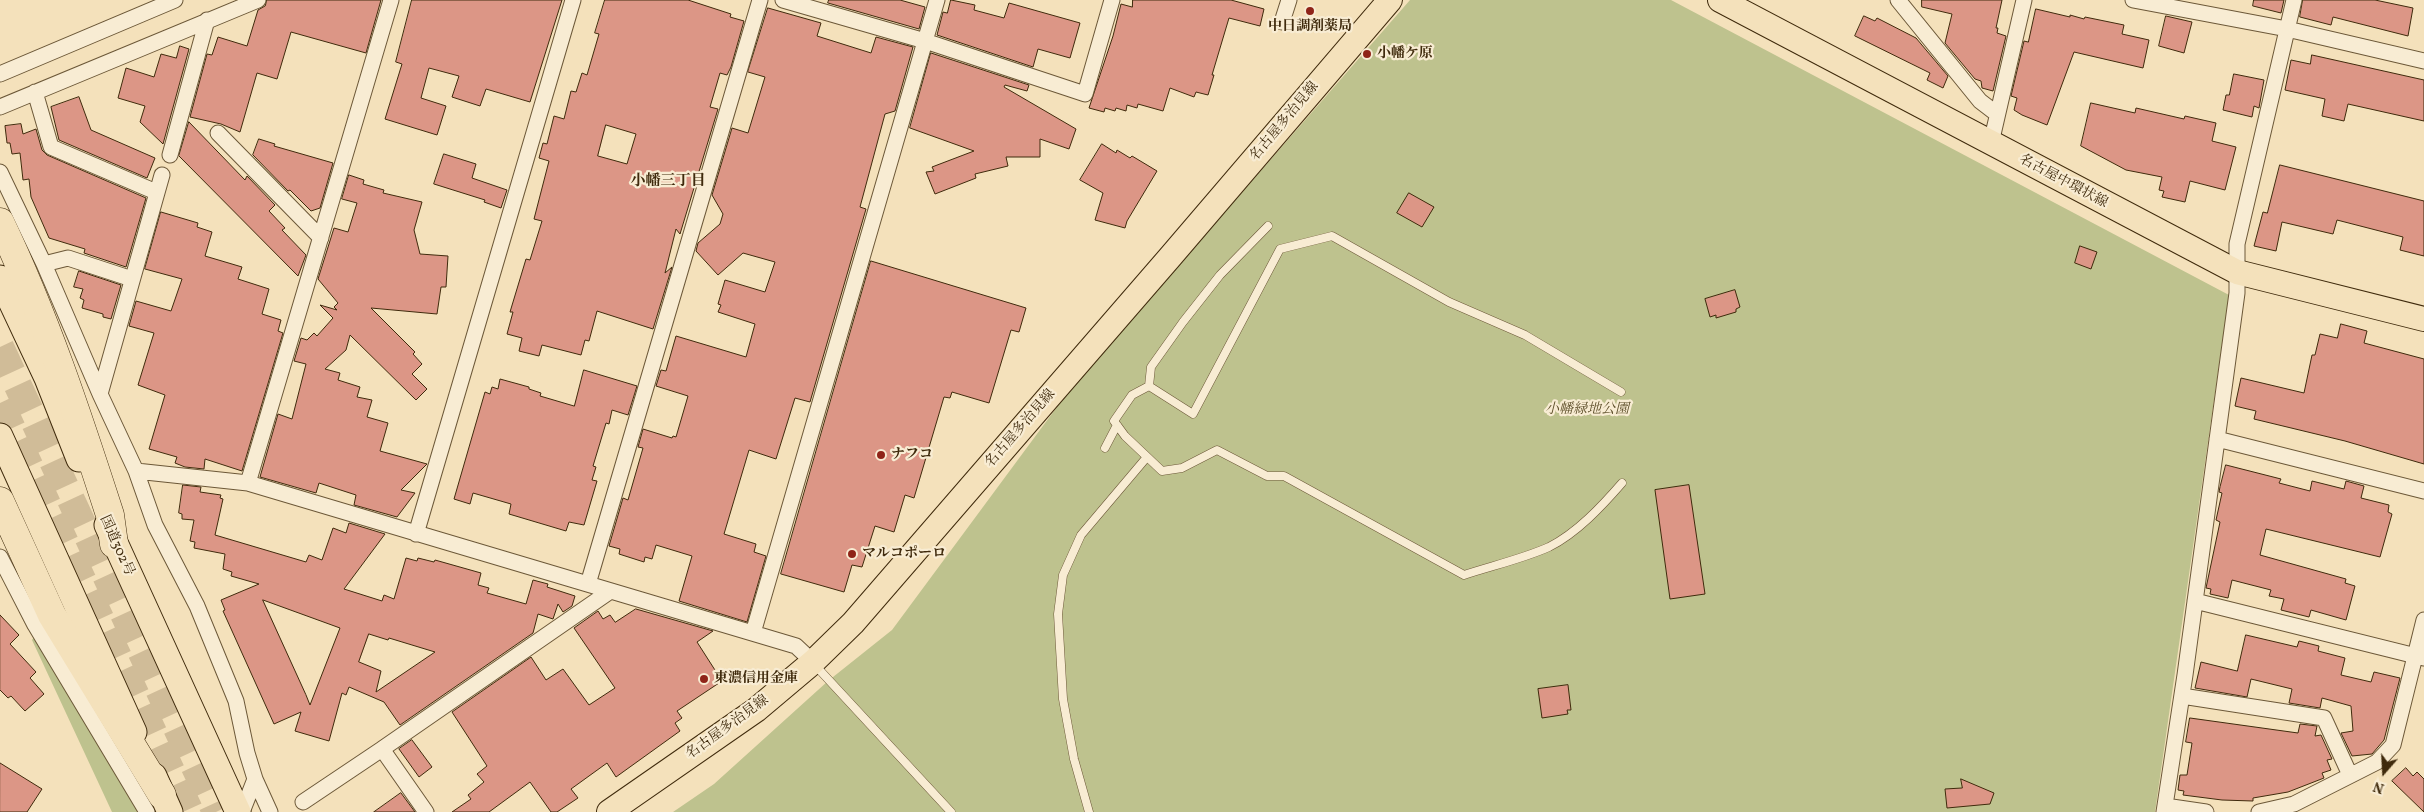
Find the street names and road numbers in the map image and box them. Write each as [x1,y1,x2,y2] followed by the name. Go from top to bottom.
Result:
[1247,79,1323,165] street label: 名古屋多治見線
[2016,152,2110,212] street label: 名古屋中環状線
[983,387,1059,471] street label: 名古屋多治見線
[95,513,137,579] street label: 国道302号
[683,692,773,764] street label: 名古屋多治見線

